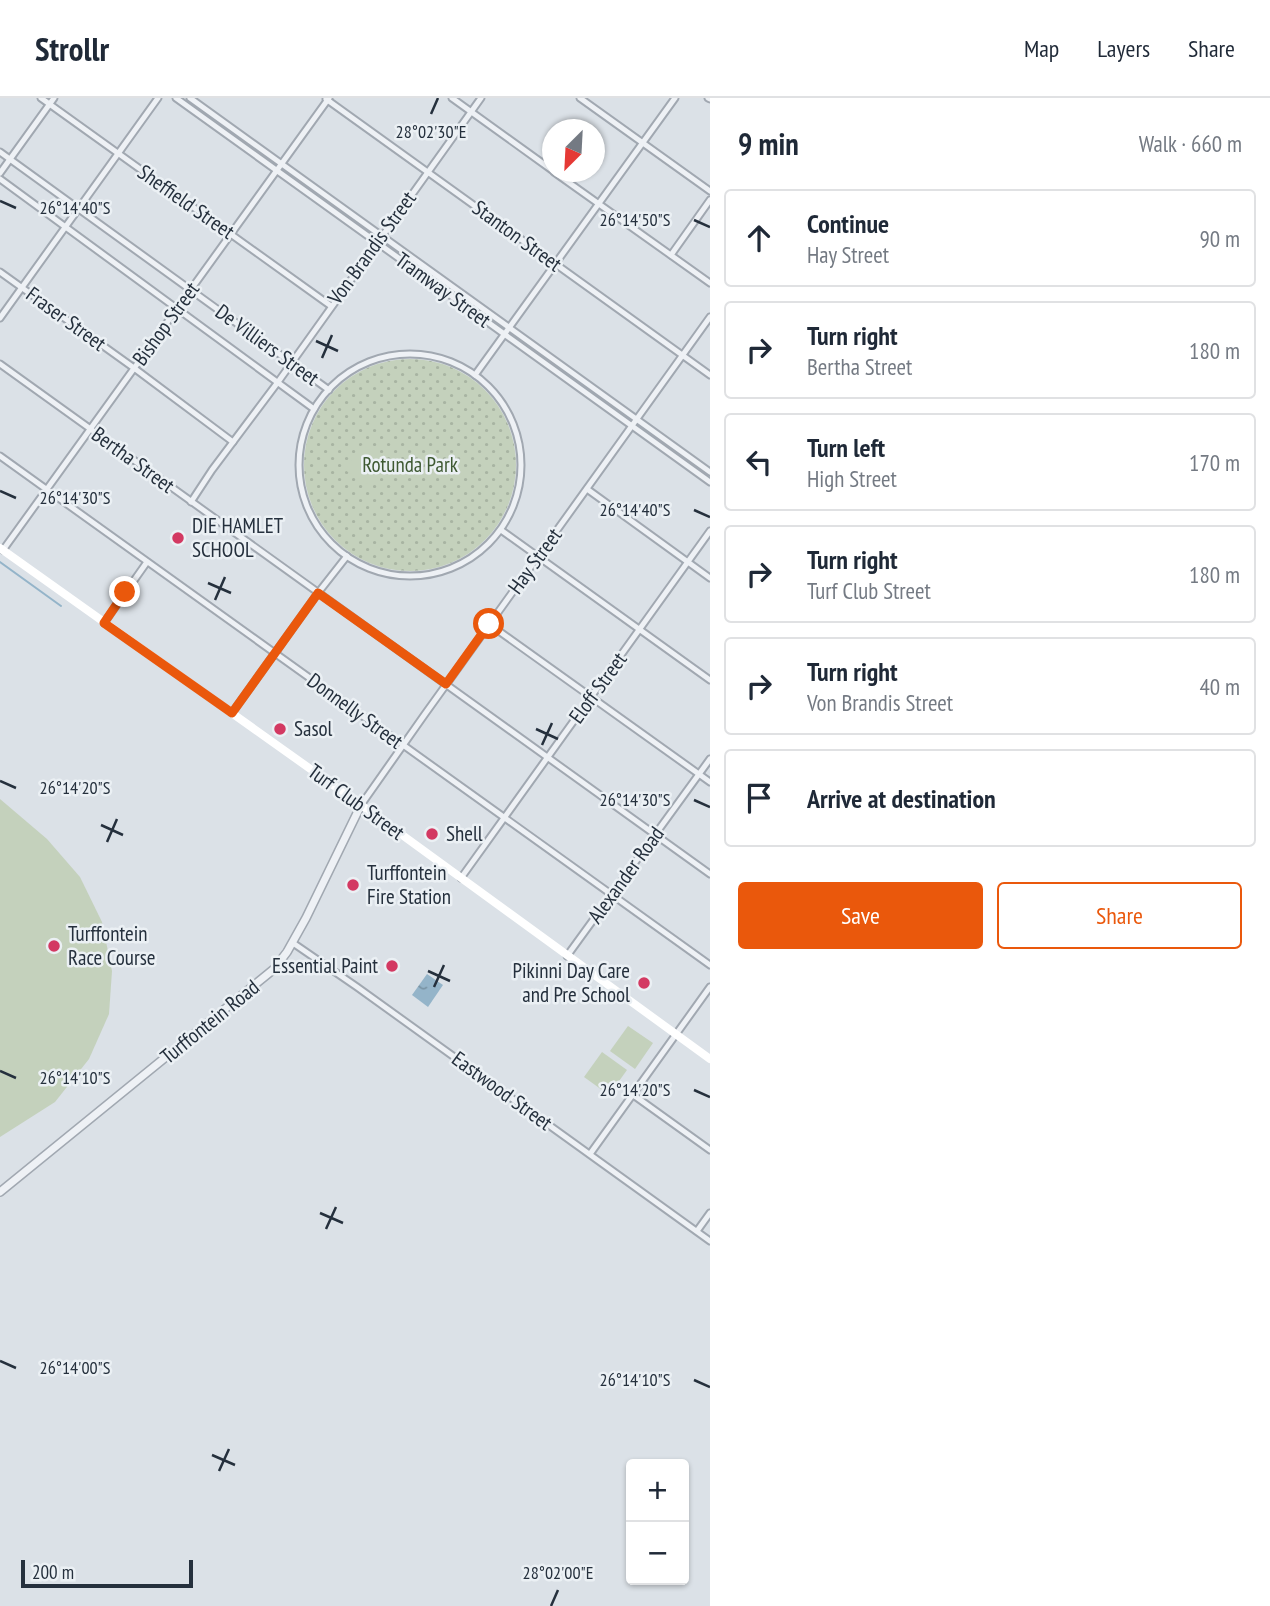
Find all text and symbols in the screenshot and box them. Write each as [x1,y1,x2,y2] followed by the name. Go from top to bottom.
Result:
[35,27,109,70] text: Strollr
[1024,33,1059,64] text: Map
[1097,33,1150,64] text: Layers
[1188,33,1235,64] text: Share
[542,119,605,182] north arrow
[396,120,466,143] text: 28°02'30"E
[738,124,799,163] text: 9 min
[1139,129,1242,158] text: Walk · 660 m
[133,158,240,245] street label: Sheffield Street
[321,186,422,310] street label: Von Brandis Street
[467,194,568,277] street label: Stanton Street
[40,196,111,219] text: 26°14'40"S
[807,207,889,240] text: Continue
[600,208,671,231] text: 26°14'50"S
[740,219,778,257] icon: ahead
[1199,224,1240,253] text: 90 m
[807,240,889,269] text: Hay Street
[390,246,496,333] street label: Tramway Street
[126,276,205,371] street label: Bishop Street
[21,281,112,357] street label: Fraser Street
[210,298,325,391] street label: De Villiers Street
[807,319,898,352] text: Turn right
[740,331,778,369] icon: right
[1189,336,1240,365] text: 180 m
[807,352,912,381] text: Bertha Street
[86,420,180,499] street label: Bertha Street
[807,431,885,464] text: Turn left
[740,443,778,481] icon: left
[1189,448,1240,477] text: 170 m
[362,451,458,478] park label: Rotunda Park
[807,464,897,493] text: High Street
[40,486,111,509] text: 26°14'30"S
[600,498,671,521] text: 26°14'40"S
[192,512,284,563] place label: DIE HAMLET SCHOOL
[502,522,568,599] street label: Hay Street
[170,530,186,546] marker: DIE HAMLET SCHOOL
[807,543,898,576] text: Turn right
[740,555,778,593] icon: right
[1189,560,1240,589] text: 180 m
[109,576,140,607] route end
[807,576,931,605] text: Turf Club Street
[473,608,504,639] route start
[563,647,633,729] street label: Eloff Street
[807,655,898,688] text: Turn right
[302,667,409,755] street label: Donnelly Street
[740,667,778,705] icon: right
[1199,672,1240,701] text: 40 m
[807,688,953,717] text: Von Brandis Street
[294,715,333,742] place label: Sasol
[272,721,288,737] marker: Sasol
[303,757,410,846] street label: Turf Club Street
[40,776,111,799] text: 26°14'20"S
[740,779,778,817] icon: arrive
[807,782,996,815] text: Arrive at destination
[600,788,671,811] text: 26°14'30"S
[446,820,483,847] place label: Shell
[581,821,670,928] street label: Alexander Road
[424,826,440,842] marker: Shell
[367,859,451,910] place label: Turffontein Fire Station
[345,877,361,893] marker: Turffontein Fire Station
[738,882,983,949] button: Save
[997,882,1242,949] button: Share
[68,920,155,971] place label: Turffontein Race Course
[46,938,62,954] marker: Turffontein Race Course
[272,952,378,979] place label: Essential Paint
[512,957,630,1008] place label: Pikinni Day Care and Pre School
[384,958,400,974] marker: Essential Paint
[155,973,265,1070] street label: Turffontein Road
[636,975,652,991] marker: Pikinni Day Care and Pre School
[447,1045,558,1136] street label: Eastwood Street
[40,1066,111,1089] text: 26°14'10"S
[600,1078,671,1101] text: 26°14'20"S
[40,1356,111,1379] text: 26°14'00"S
[600,1368,671,1391] text: 26°14'10"S
[626,1459,689,1585] map controls
[626,1459,689,1522] button: +
[626,1522,689,1585] button: −
[21,1557,192,1589] scale bar
[32,1560,74,1584] text: 200 m
[523,1561,593,1584] text: 28°02'00"E

